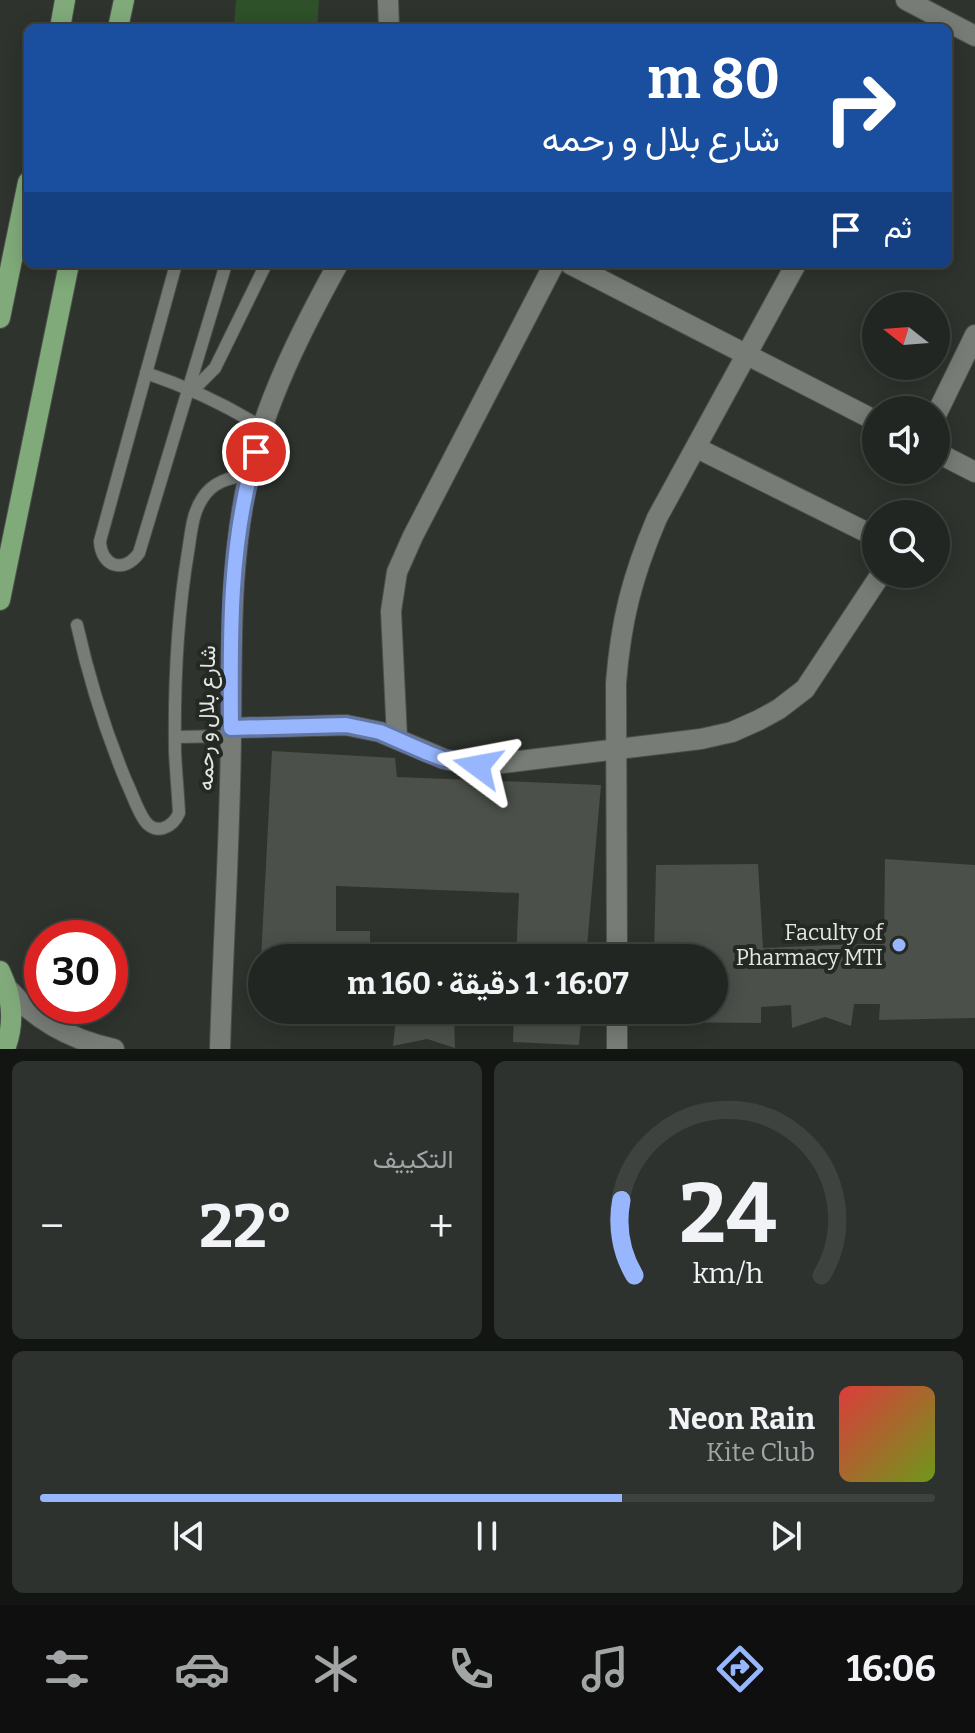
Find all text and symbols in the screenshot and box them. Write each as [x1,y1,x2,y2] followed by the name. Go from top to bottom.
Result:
[647,46,780,113] text: 80 m
[808,56,912,160] icon: right
[542,117,780,161] text: شارع بلال و رحمه
[824,208,868,252] icon: arrive
[884,210,912,246] text: ثم
[862,292,950,380] north arrow
[862,292,950,588] map controls
[862,396,950,484] button: sound
[222,418,290,486] pin
[234,430,278,474] icon: arrive
[862,500,950,588] button: search
[192,645,222,791] street label: شارع بلال و رحمه
[436,724,520,808] position arrow
[736,919,884,971] place label: Faculty of Pharmacy MTI
[24,920,128,1024] speed limit sign: 30
[890,936,908,954] marker: Faculty of Pharmacy MTI
[347,966,629,1002] text: 16:07 · 1 دقيقة · 160 m
[373,1144,454,1175] text: التكييف
[680,1164,777,1264] text: 24
[199,1191,293,1263] text: 22°
[40,1200,64,1253] text: −
[428,1200,454,1253] text: +
[693,1256,764,1291] text: km/h
[668,1401,815,1437] text: Neon Rain
[706,1437,815,1468] text: Kite Club
[167,1514,211,1558] icon: previous
[465,1514,509,1558] icon: pause
[764,1514,808,1558] icon: next
[39,1641,95,1697] icon: filters
[174,1641,230,1697] icon: car
[308,1641,364,1697] icon: climate
[443,1641,499,1697] icon: phone
[577,1641,633,1697] icon: music
[712,1641,768,1697] icon: directions
[846,1647,936,1691] text: 16:06

